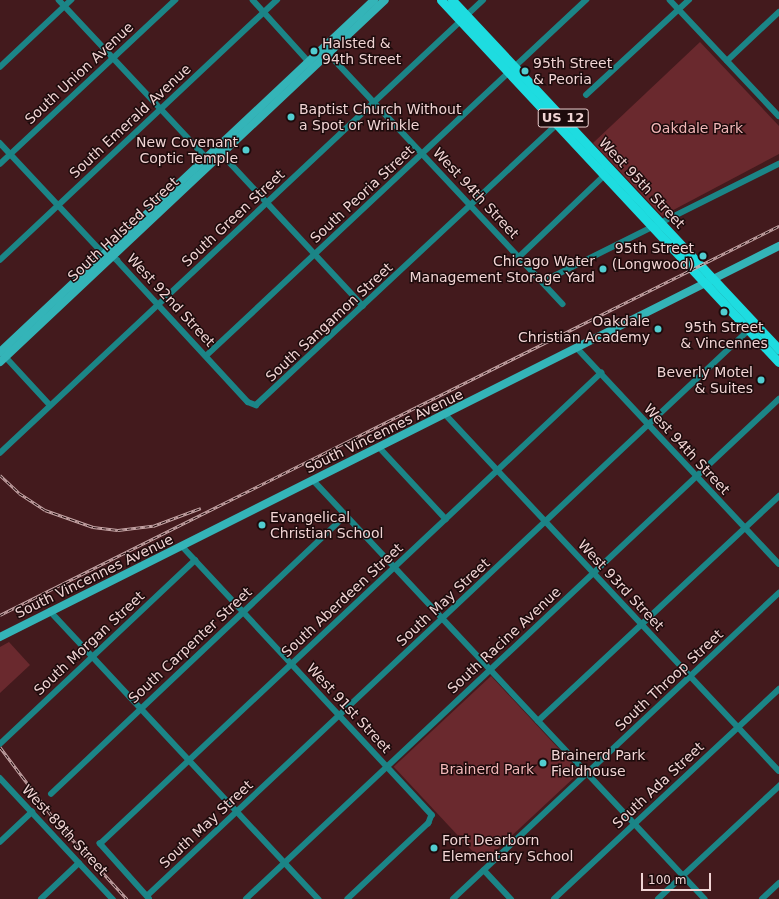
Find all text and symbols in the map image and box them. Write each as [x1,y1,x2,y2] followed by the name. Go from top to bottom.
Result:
[21,18,137,128] street label: South Union Avenue
[322,35,401,68] place label: Halsted & 94th Street
[309,46,319,56] marker: Halsted & 94th Street
[533,55,612,88] place label: 95th Street & Peoria
[66,60,194,182] street label: South Emerald Avenue
[520,66,530,76] marker: 95th Street & Peoria
[299,101,461,134] place label: Baptist Church Without a Spot or Wrinkle
[537,107,589,129] road number: US 12
[286,112,296,122] marker: Baptist Church Without a Spot or Wrinkle
[651,120,743,136] park label: Oakdale Park
[136,134,238,166] place label: New Covenant Coptic Temple
[596,134,688,232] street label: West 95th Street
[307,142,417,246] street label: South Peoria Street
[430,144,522,242] street label: West 94th Street
[241,145,251,155] marker: New Covenant Coptic Temple
[178,166,288,270] street label: South Green Street
[64,173,182,285] street label: South Halsted Street
[612,240,694,272] place label: 95th Street (Longwood)
[123,250,219,350] street label: West 92nd Street
[697,250,709,262] marker: 95th Street (Longwood)
[410,253,595,286] place label: Chicago Water Management Storage Yard
[262,259,396,385] street label: South Sangamon Street
[598,264,608,274] marker: Chicago Water Management Storage Yard
[719,307,729,317] marker: 95th Street & Vincennes
[518,313,650,346] place label: Oakdale Christian Academy
[680,319,768,352] place label: 95th Street & Vincennes
[653,324,663,334] marker: Oakdale Christian Academy
[657,364,753,396] place label: Beverly Motel & Suites
[756,375,766,385] marker: Beverly Motel & Suites
[302,385,466,477] street label: South Vincennes Avenue
[641,400,733,498] street label: West 94th Street
[270,509,383,542] place label: Evangelical Christian School
[257,520,267,530] marker: Evangelical Christian School
[12,530,176,622] street label: South Vincennes Avenue
[575,536,667,634] street label: West 93rd Street
[278,539,406,661] street label: South Aberdeen Street
[393,555,493,649] street label: South May Street
[125,583,255,707] street label: South Carpenter Street
[444,583,564,697] street label: South Racine Avenue
[30,588,148,698] street label: South Morgan Street
[612,626,726,734] street label: South Throop Street
[303,660,395,756] street label: West 91st Street
[609,738,707,832] street label: South Ada Street
[551,747,645,780] place label: Brainerd Park Fieldhouse
[538,758,548,768] marker: Brainerd Park Fieldhouse
[440,761,534,777] park label: Brainerd Park
[156,777,256,871] street label: South May Street
[19,781,111,879] street label: West 89th Street
[442,832,574,864] place label: Fort Dearborn Elementary School
[429,843,439,853] marker: Fort Dearborn Elementary School
[643,865,713,891] scale bar
[648,873,686,887] text: 100 m

